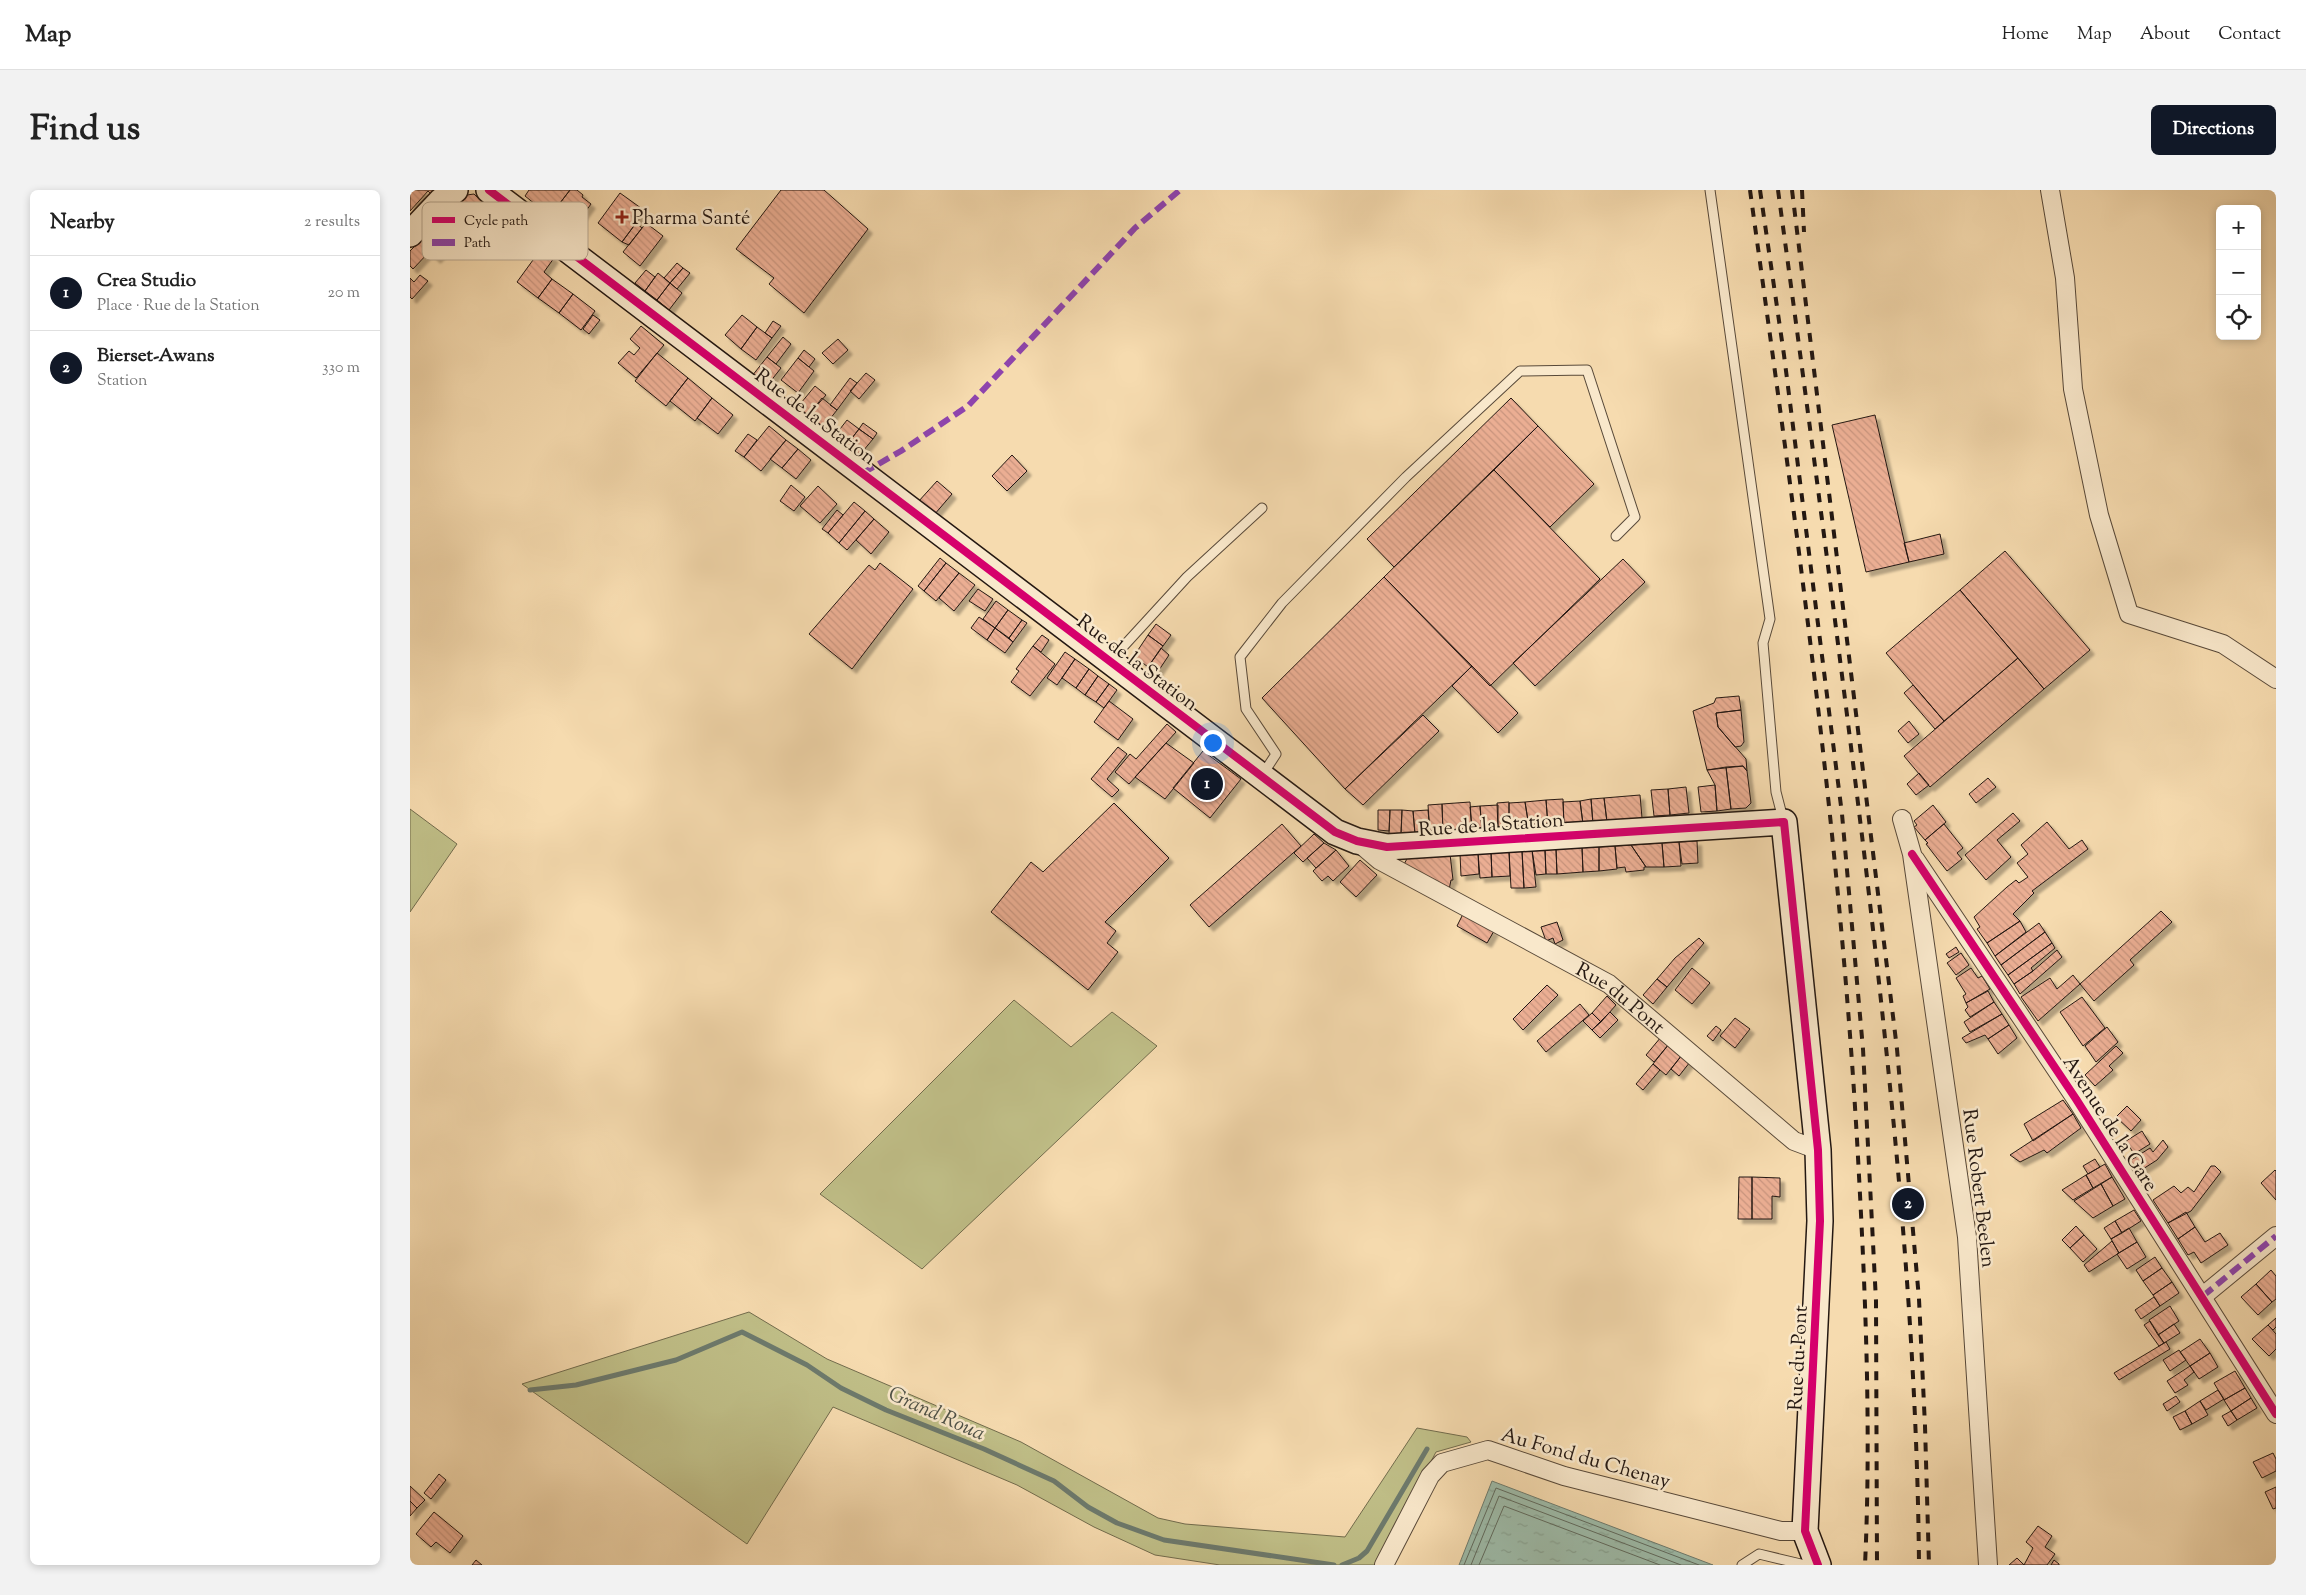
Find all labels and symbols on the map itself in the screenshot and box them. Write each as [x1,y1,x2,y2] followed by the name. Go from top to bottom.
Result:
[422,202,588,260] legend
[632,205,750,234] place label: Pharma Santé
[616,211,628,223] marker: Pharma Santé
[464,212,528,232] text: Cycle path
[464,234,491,254] text: Path
[748,363,881,473] street label: Rue de la Station
[1070,609,1203,719] street label: Rue de la Station
[1200,730,1226,756] your location
[1191,765,1223,803] pin: 1
[1418,807,1565,846] street label: Rue de la Station
[1570,957,1670,1043] street label: Rue du Pont
[2054,1051,2164,1198] street label: Avenue de la Gare
[1953,1107,2002,1270] street label: Rue Robert Beelen
[1892,1185,1924,1223] pin: 2
[1782,1305,1817,1412] street label: Rue du Pont
[883,1380,990,1450] water label: Grand Roua
[1497,1421,1673,1497] street label: Au Fond du Chenay

